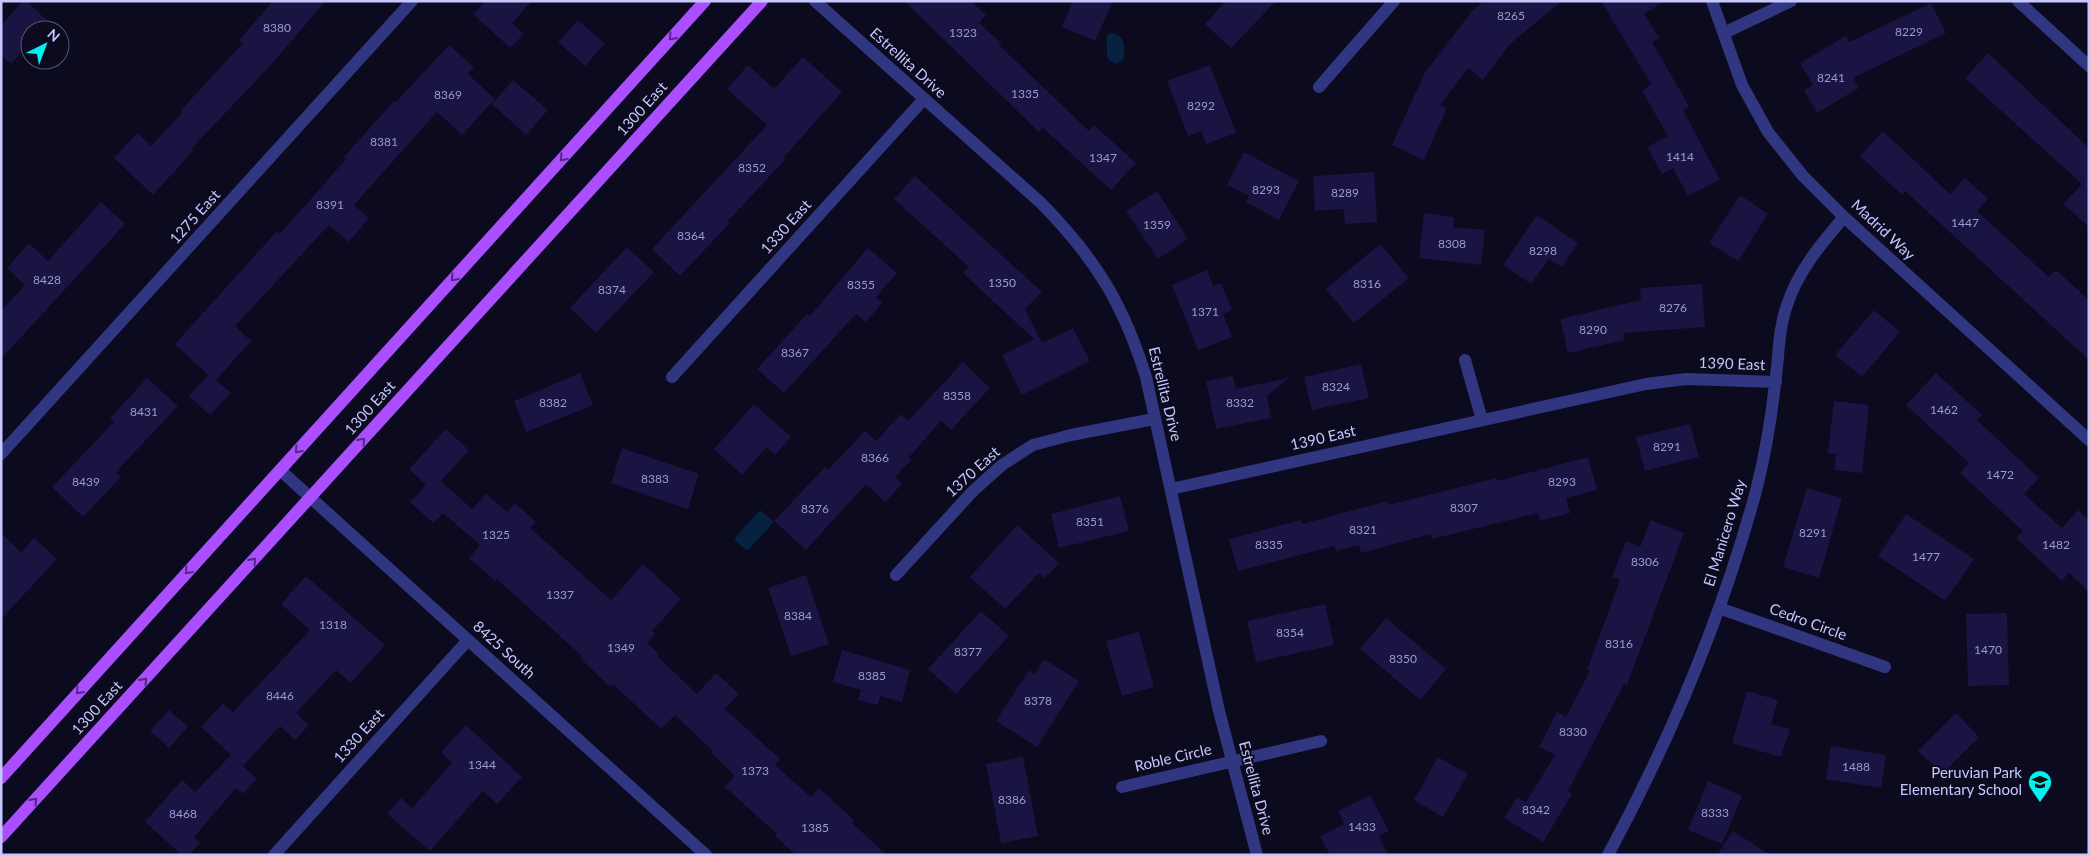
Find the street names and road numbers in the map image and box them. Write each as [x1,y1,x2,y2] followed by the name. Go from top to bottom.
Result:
[867,23,951,101] street label: Estrellita Drive
[612,77,671,139] street label: 1300 East
[165,185,224,247] street label: 1275 East
[756,195,815,257] street label: 1330 East
[1848,195,1919,263] street label: Madrid Way
[1146,345,1186,443] street label: Estrellita Drive
[1698,353,1766,373] street label: 1390 East
[340,376,399,438] street label: 1300 East
[1288,421,1358,453] street label: 1390 East
[942,442,1004,500] street label: 1370 East
[1699,477,1749,588] street label: El Manicero Way
[1767,599,1850,643] street label: Cedro Circle
[470,617,539,682] street label: 8425 South
[67,676,126,738] street label: 1300 East
[329,704,388,766] street label: 1330 East
[1132,739,1213,775] street label: Roble Circle
[1236,739,1278,837] street label: Estrellita Drive

